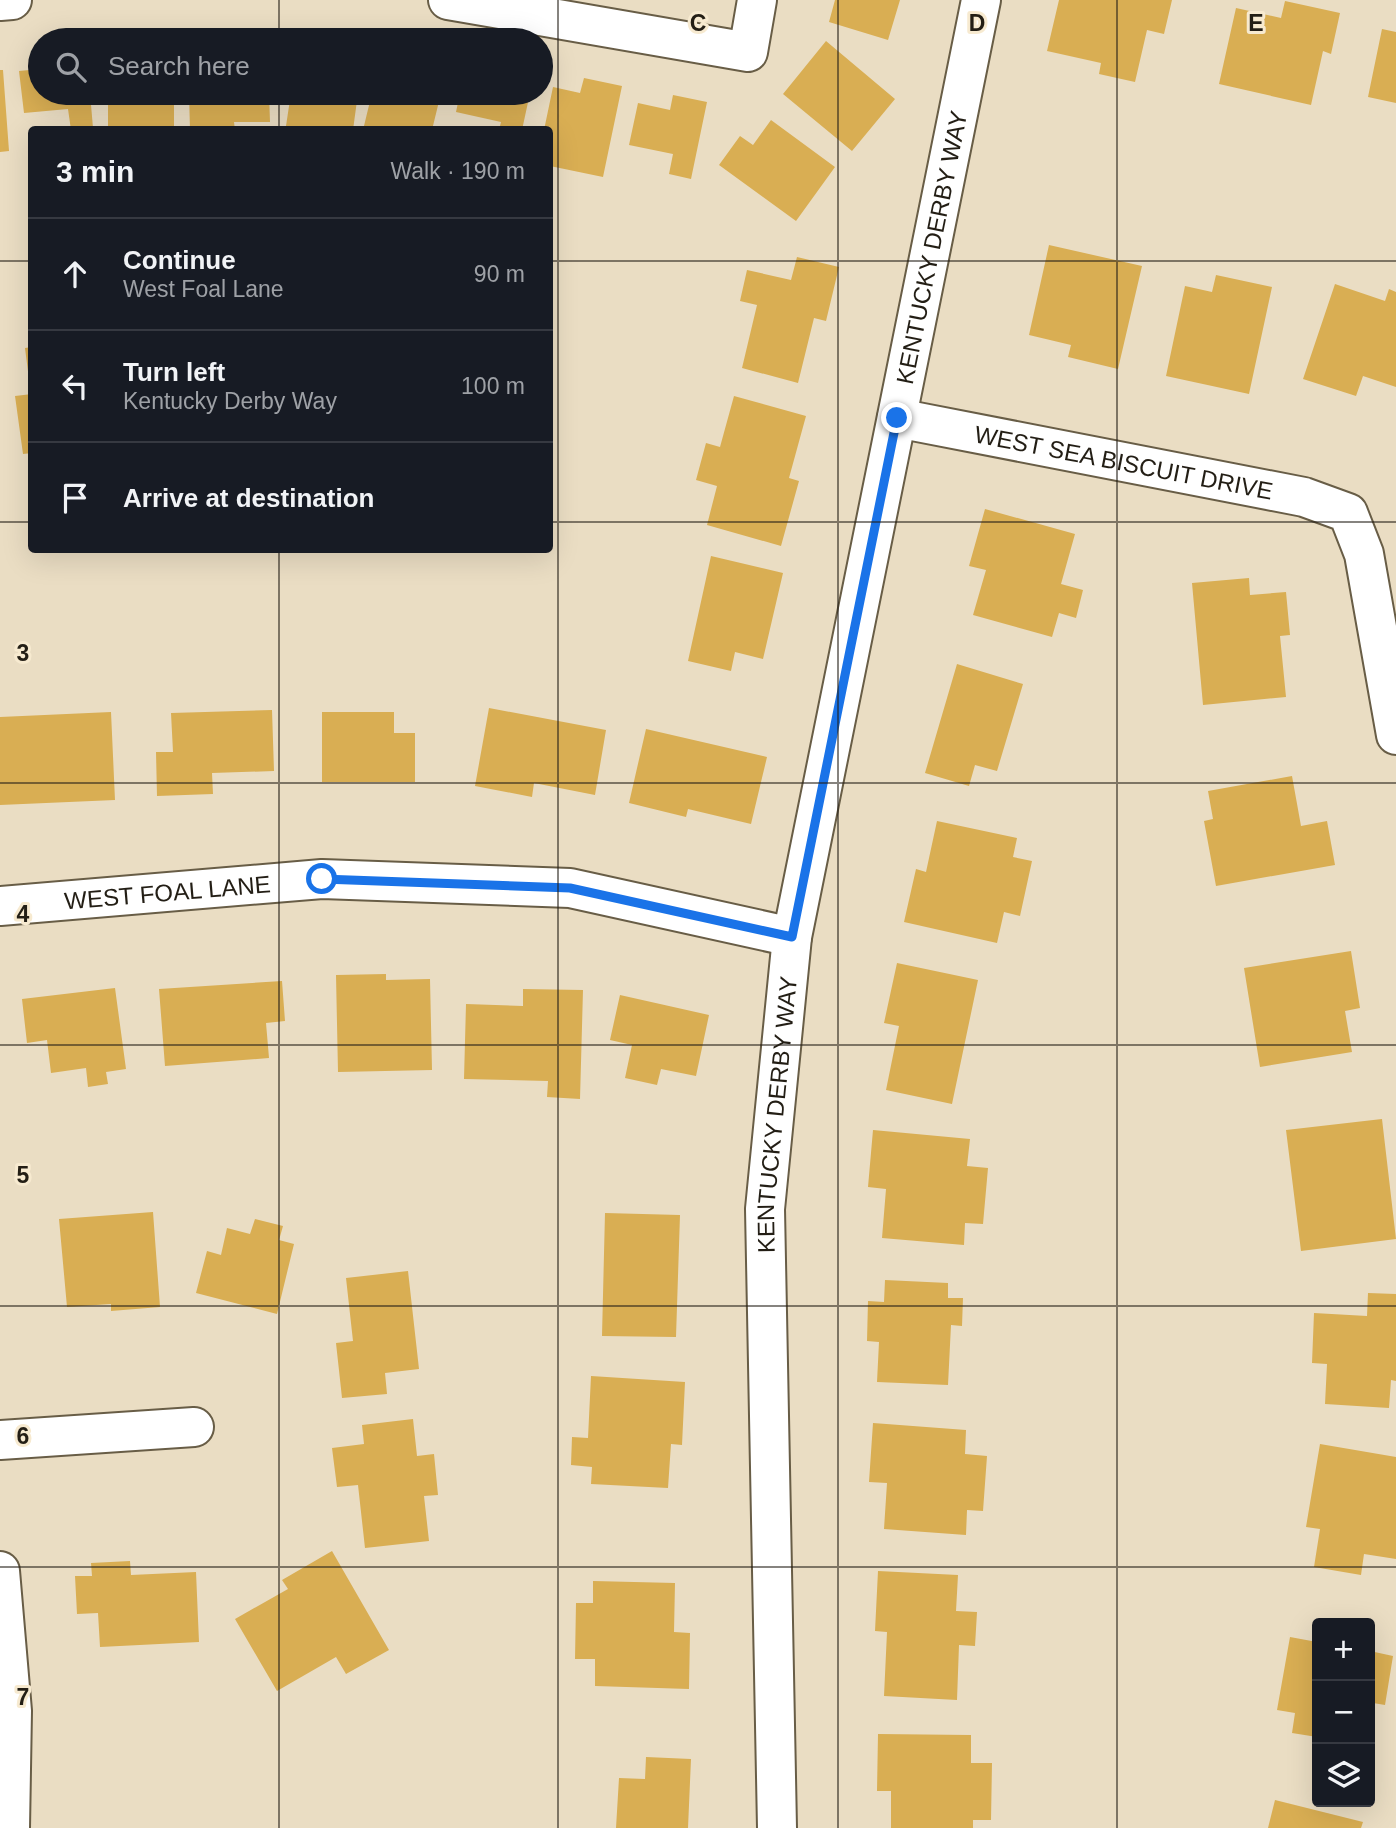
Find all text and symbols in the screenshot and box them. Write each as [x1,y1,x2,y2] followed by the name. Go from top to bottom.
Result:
[690,10,706,36] text: C
[969,10,985,36] text: D
[1248,10,1264,36] text: E
[28,28,553,105] search box
[52,48,90,86] icon: search
[108,51,250,81] text: Search here
[890,108,972,386] street label: KENTUCKY DERBY WAY
[56,155,134,188] text: 3 min
[390,158,525,184] text: Walk · 190 m
[123,245,236,275] text: Continue
[56,255,94,293] icon: ahead
[474,261,525,287] text: 90 m
[123,276,284,302] text: West Foal Lane
[123,357,225,387] text: Turn left
[56,367,94,405] icon: left
[461,373,525,399] text: 100 m
[123,388,337,414] text: Kentucky Derby Way
[881,402,912,433] route end
[972,420,1275,504] street label: WEST SEA BISCUIT DRIVE
[56,479,94,517] icon: arrive
[123,483,374,513] text: Arrive at destination
[17,640,29,666] text: 3
[306,863,337,894] route start
[63,870,272,914] street label: WEST FOAL LANE
[17,901,30,927] text: 4
[751,975,802,1253] street label: KENTUCKY DERBY WAY
[17,1162,30,1188] text: 5
[17,1423,29,1449] text: 6
[1312,1618,1375,1807] map controls
[1312,1618,1375,1681] button: +
[1312,1681,1375,1744] button: −
[17,1684,29,1710] text: 7
[1312,1744,1375,1807] button: layers

